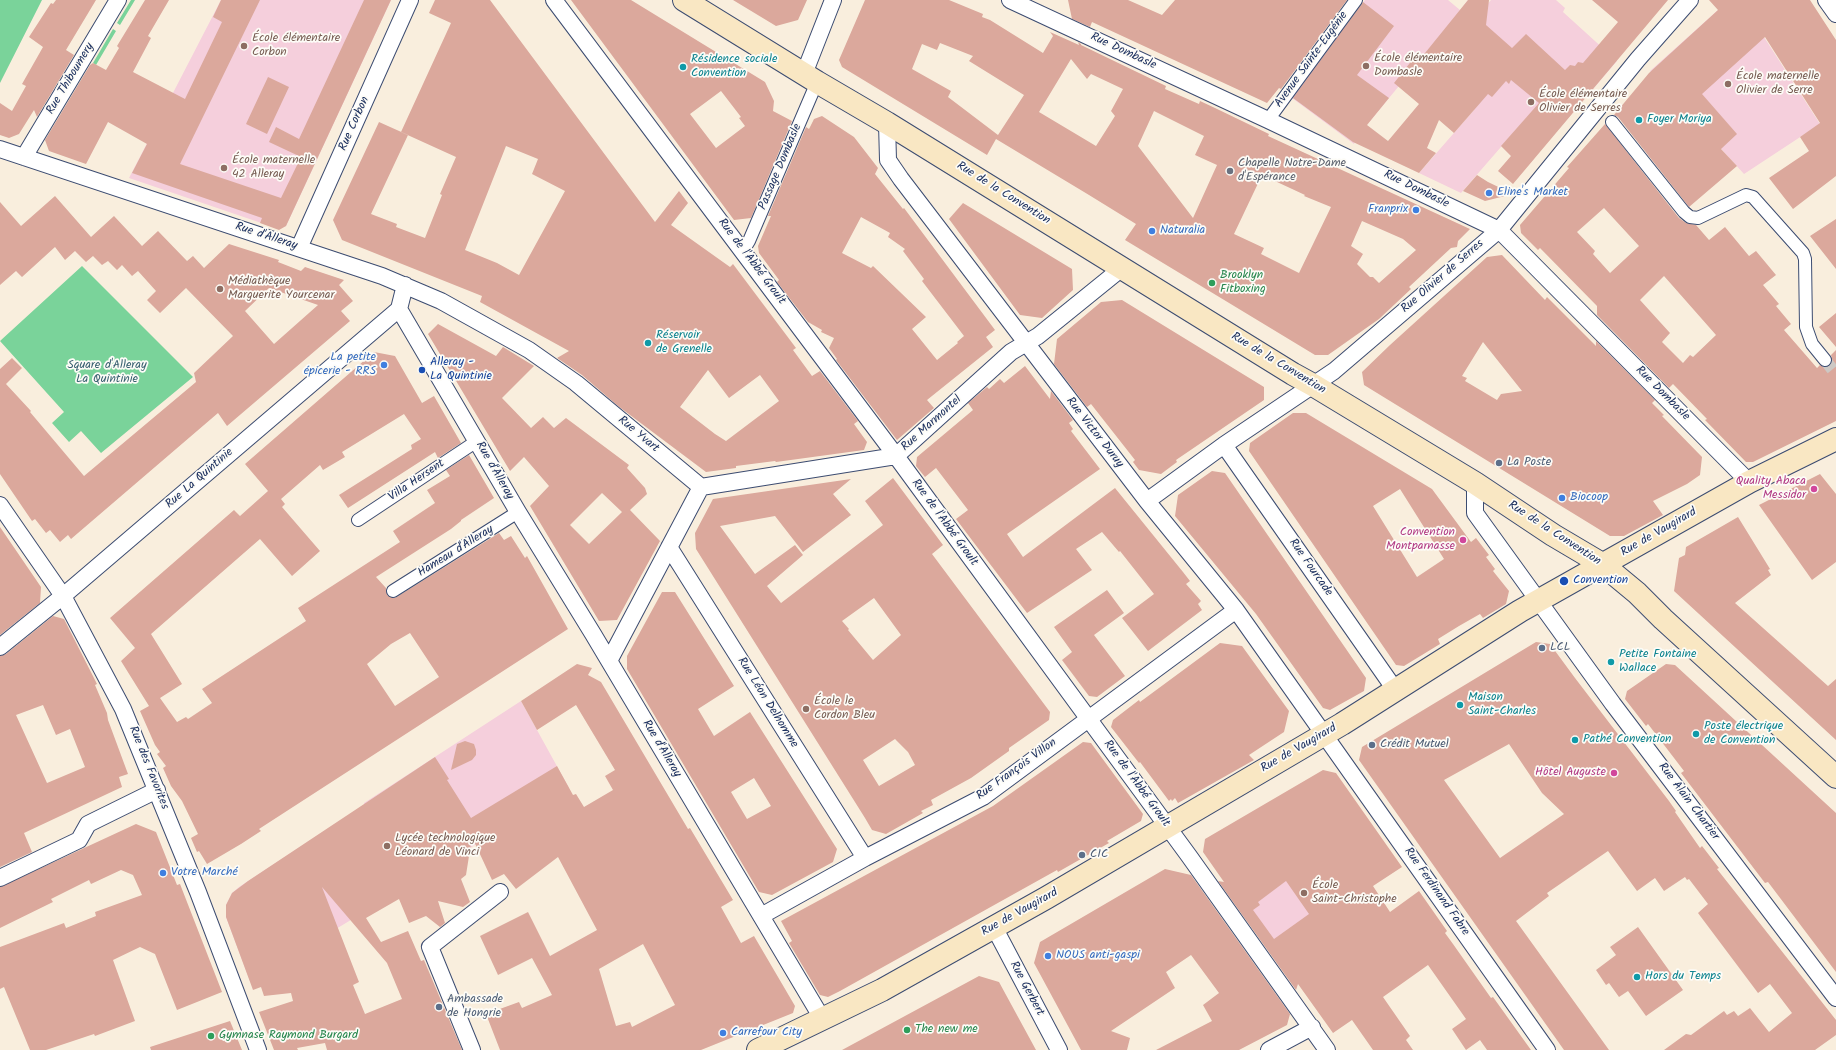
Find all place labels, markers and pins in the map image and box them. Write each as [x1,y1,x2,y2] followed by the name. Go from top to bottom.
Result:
[252,32,340,60] place label: École élémentaire Corbon
[239,41,249,51] marker: École élémentaire Corbon
[1374,52,1462,80] place label: École élémentaire Dombasle
[691,53,777,81] place label: Résidence sociale Convention
[1361,61,1371,71] marker: École élémentaire Dombasle
[678,62,688,72] marker: Résidence sociale Convention
[1736,70,1819,98] place label: École maternelle Olivier de Serre
[1723,79,1733,89] marker: École maternelle Olivier de Serre
[1539,88,1627,116] place label: École élémentaire Olivier de Serres
[1526,97,1536,107] marker: École élémentaire Olivier de Serres
[1647,113,1712,127] place label: Foyer Moriya
[1634,115,1644,125] marker: Foyer Moriya
[232,154,315,182] place label: École maternelle 42 Alleray
[1238,157,1346,185] place label: Chapelle Notre-Dame d'Espérance
[219,163,229,173] marker: École maternelle 42 Alleray
[1225,166,1235,176] marker: Chapelle Notre-Dame d'Espérance
[1497,186,1568,200] place label: Eline's Market
[1484,188,1494,198] marker: Eline's Market
[1368,203,1408,217] place label: Franprix
[1411,205,1421,215] marker: Franprix
[1160,224,1205,238] place label: Naturalia
[1147,226,1157,236] marker: Naturalia
[1220,269,1266,297] place label: Brooklyn Fitboxing
[228,275,334,303] place label: Médiathèque Marguerite Yourcenar
[1207,278,1217,288] marker: Brooklyn Fitboxing
[215,284,225,294] marker: Médiathèque Marguerite Yourcenar
[656,329,712,357] place label: Réservoir de Grenelle
[643,338,653,348] marker: Réservoir de Grenelle
[304,351,376,379] place label: La petite épicerie - RRS
[430,356,492,384] place label: Alleray - La Quintinie
[379,360,389,370] marker: La petite épicerie - RRS
[417,365,427,375] marker: Alleray - La Quintinie
[1507,456,1551,470] place label: La Poste
[1494,458,1504,468] marker: La Poste
[1736,475,1806,503] place label: Quality Abaca Messidor
[1809,484,1819,494] marker: Quality Abaca Messidor
[1570,491,1608,505] place label: Biocoop
[1557,493,1567,503] marker: Biocoop
[1386,526,1455,554] place label: Convention Montparnasse
[1458,535,1468,545] marker: Convention Montparnasse
[1573,574,1628,588] place label: Convention
[1558,575,1570,587] marker: Convention
[1550,641,1570,655] place label: LCL
[1537,643,1547,653] marker: LCL
[1619,648,1696,676] place label: Petite Fontaine Wallace
[1606,657,1616,667] marker: Petite Fontaine Wallace
[1468,691,1536,719] place label: Maison Saint-Charles
[814,695,875,723] place label: École le Cordon Bleu
[1455,700,1465,710] marker: Maison Saint-Charles
[801,704,811,714] marker: École le Cordon Bleu
[1704,720,1783,748] place label: Poste électrique de Convention
[1691,729,1701,739] marker: Poste électrique de Convention
[1583,733,1671,747] place label: Pathé Convention
[1570,735,1580,745] marker: Pathé Convention
[1380,738,1449,752] place label: Crédit Mutuel
[1367,740,1377,750] marker: Crédit Mutuel
[1535,766,1606,780] place label: Hôtel Auguste
[1609,768,1619,778] marker: Hôtel Auguste
[395,832,495,860] place label: Lycée technologique Léonard de Vinci
[382,841,392,851] marker: Lycée technologique Léonard de Vinci
[1090,848,1108,862] place label: CIC
[1077,850,1087,860] marker: CIC
[171,866,238,880] place label: Votre Marché
[158,868,168,878] marker: Votre Marché
[1312,879,1397,907] place label: École Saint-Christophe
[1299,888,1309,898] marker: École Saint-Christophe
[1056,949,1140,963] place label: NOUS anti-gaspi
[1043,951,1053,961] marker: NOUS anti-gaspi
[1645,970,1721,984] place label: Hors du Temps
[1632,972,1642,982] marker: Hors du Temps
[447,993,503,1021] place label: Ambassade de Hongrie
[434,1002,444,1012] marker: Ambassade de Hongrie
[915,1023,978,1037] place label: The new me
[902,1025,912,1035] marker: The new me
[731,1026,802,1040] place label: Carrefour City
[718,1028,728,1038] marker: Carrefour City
[219,1029,358,1043] place label: Gymnase Raymond Burgard
[206,1031,216,1041] marker: Gymnase Raymond Burgard

